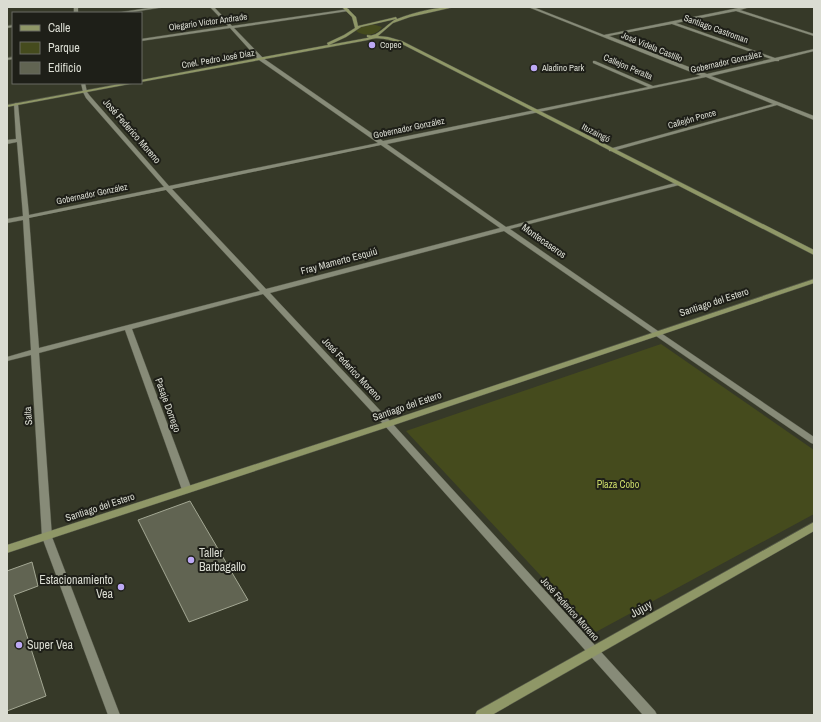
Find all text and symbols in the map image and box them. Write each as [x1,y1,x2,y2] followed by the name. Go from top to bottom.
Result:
[168,11,248,33] street label: Olegario Víctor Andrade
[12,12,142,84] legend
[682,12,750,46] street label: Santiago Castroman
[48,20,70,36] text: Calle
[620,29,684,65] street label: José Videla Castillo
[380,39,402,51] place label: Copec
[48,40,80,56] text: Parque
[367,40,377,50] marker: Copec
[181,47,256,71] street label: Cnel. Pedro José Díaz
[689,48,763,76] street label: Gobernador González
[602,51,654,83] street label: Callejon Peralta
[48,60,81,76] text: Edificio
[541,62,585,74] place label: Aladino Park
[529,63,539,73] marker: Aladino Park
[100,96,164,166] street label: José Federico Moreno
[666,106,718,132] street label: Callejón Ponce
[372,115,446,141] street label: Gobernador González
[580,121,612,145] street label: Ituzaingó
[55,181,129,207] street label: Gobernador González
[519,221,569,261] street label: Montecaseros
[299,245,379,277] street label: Fray Mamerto Esquiú
[678,285,751,319] street label: Santiago del Estero
[319,335,385,404] street label: José Federico Moreno
[152,376,184,434] street label: Pasaje Dorrego
[371,388,444,424] street label: Santiago del Estero
[21,406,35,426] street label: Salta
[597,478,640,491] park label: Plaza Cobo
[64,490,137,524] street label: Santiago del Estero
[199,545,246,575] place label: Taller Barbagallo
[186,555,196,565] marker: Taller Barbagallo
[39,572,114,602] place label: Estacionamiento Vea
[538,574,602,644] street label: José Federico Moreno
[116,582,126,592] marker: Estacionamiento Vea
[627,596,655,622] street label: Jujuy
[27,637,73,653] place label: Super Vea
[14,640,24,650] marker: Super Vea

